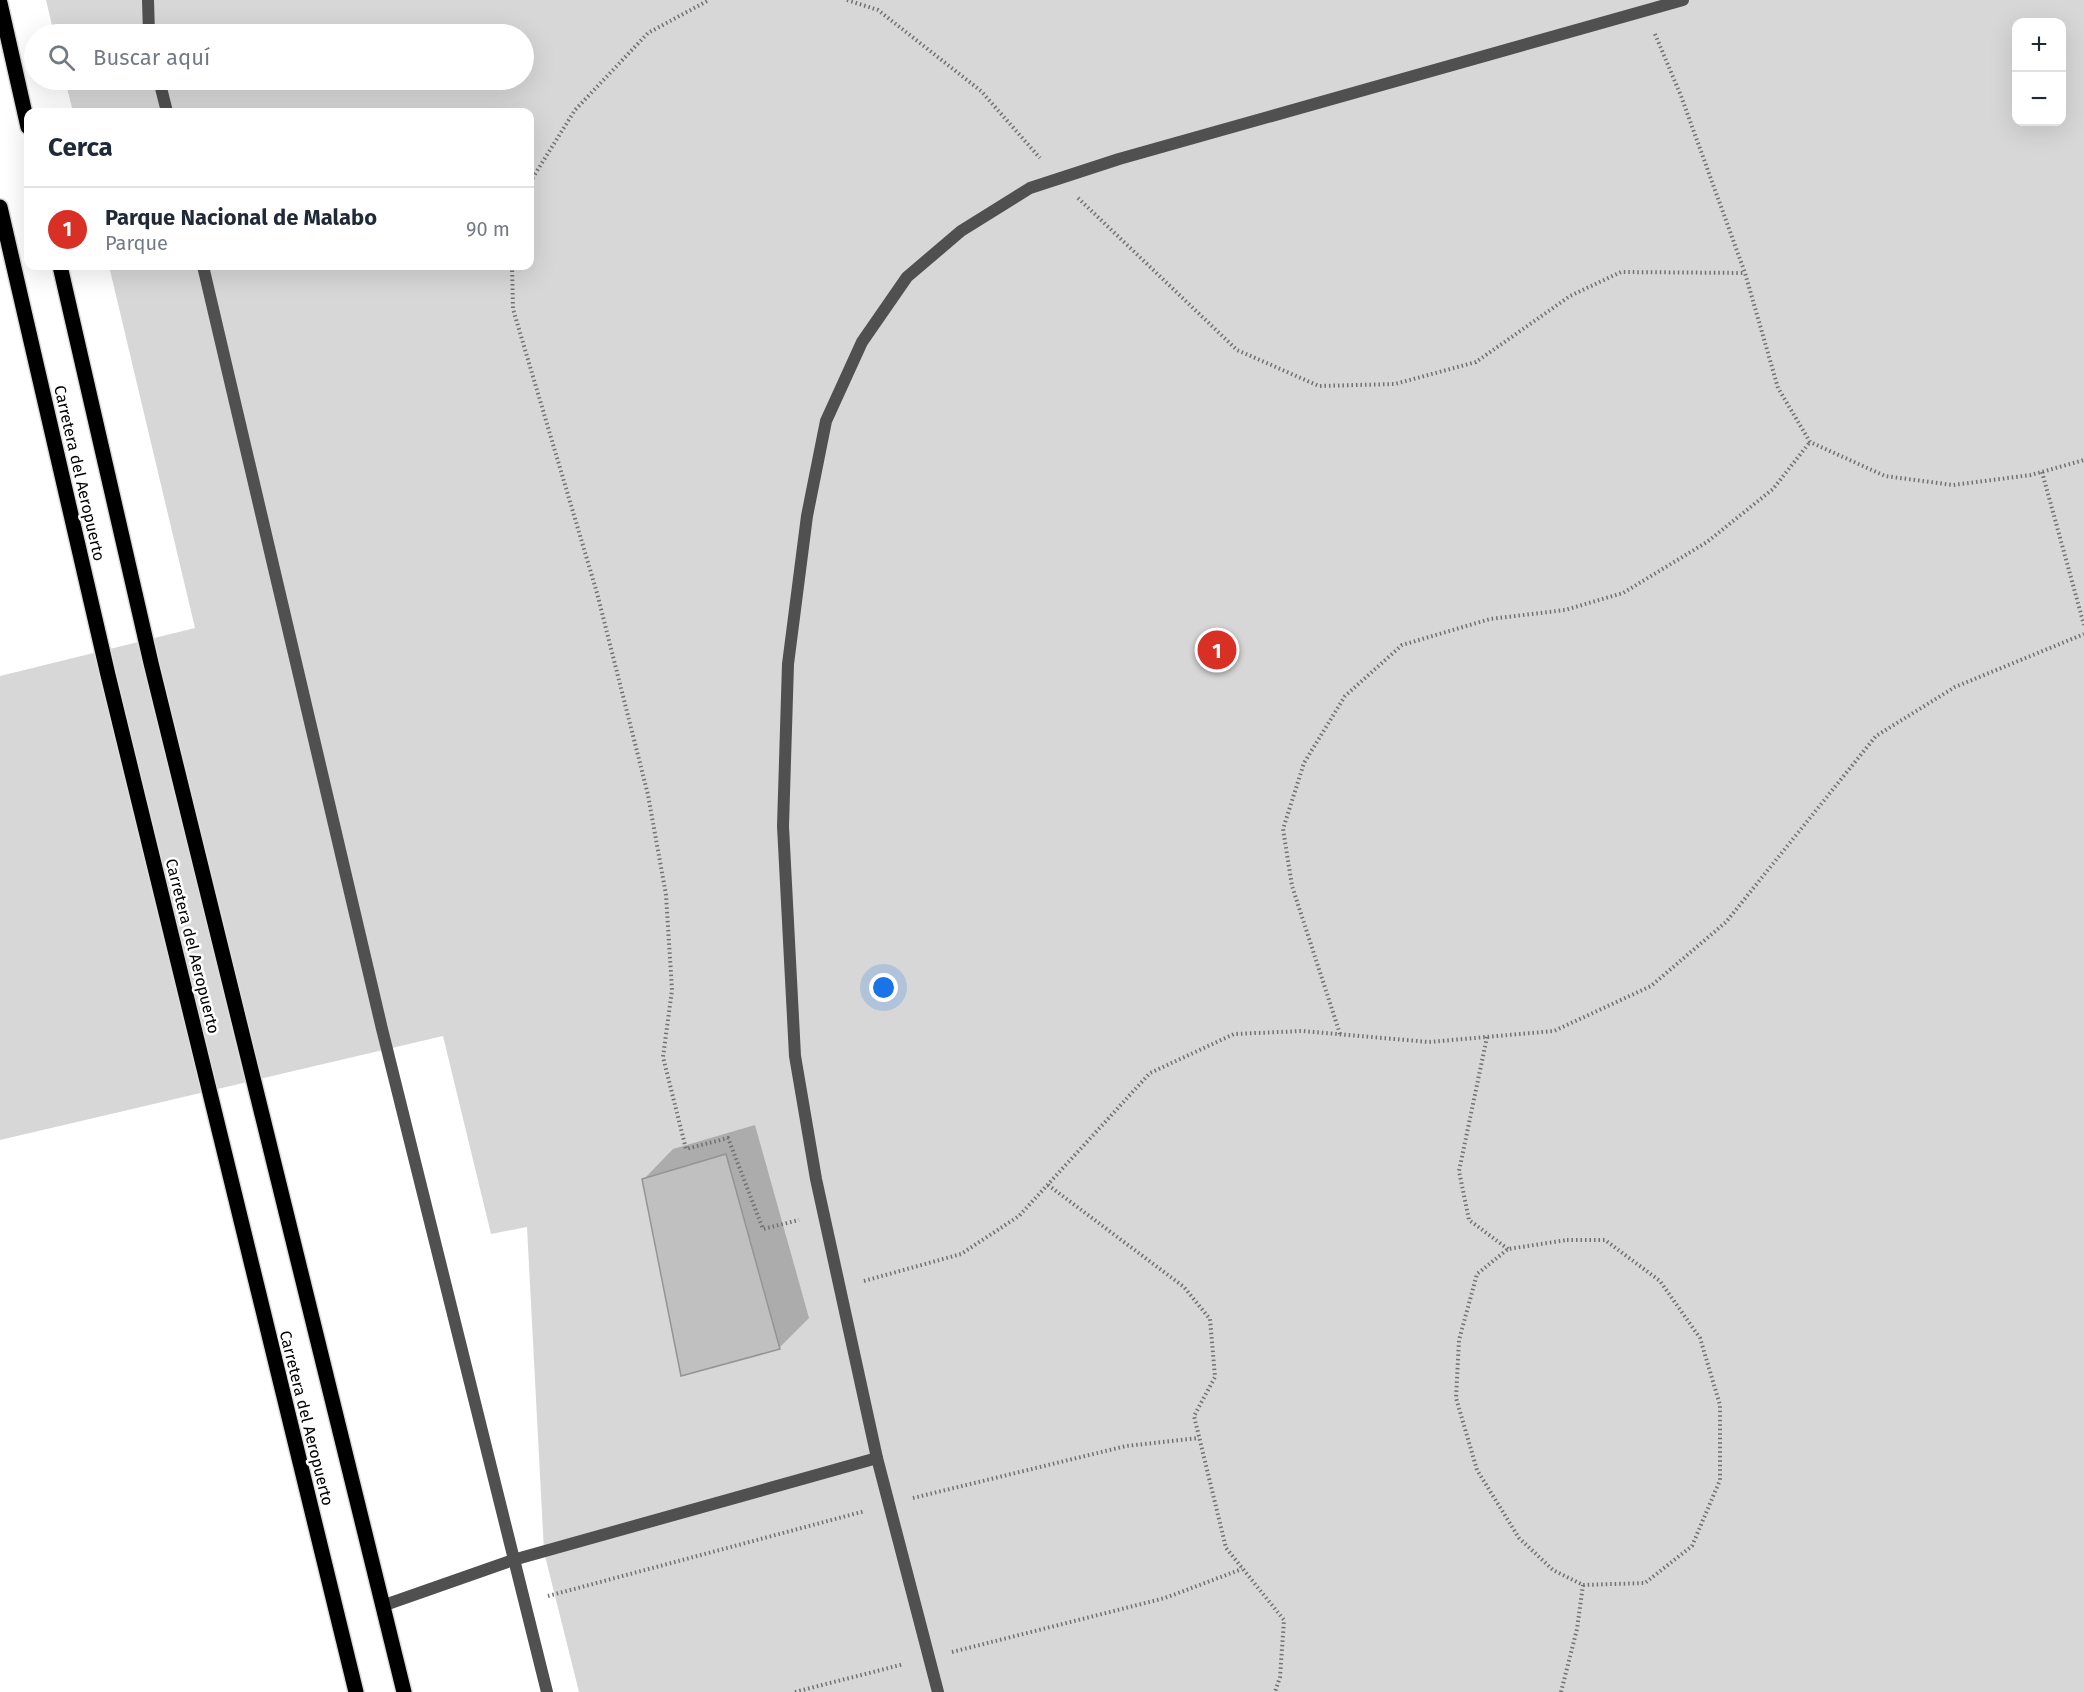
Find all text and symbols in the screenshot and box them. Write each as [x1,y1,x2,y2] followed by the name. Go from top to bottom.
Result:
[2012,18,2066,126] map controls
[2012,18,2066,72] button: +
[24,24,534,90] search box
[45,41,78,74] icon: search
[93,44,210,71] text: Buscar aquí
[2012,72,2066,126] button: −
[48,132,113,163] text: Cerca
[105,204,377,231] text: Parque Nacional de Malabo
[63,217,72,241] text: 1
[466,217,510,241] text: 90 m
[105,231,168,255] text: Parque
[50,383,109,563] street label: Carretera del Aeropuerto
[1198,628,1236,672] pin: 1
[162,857,223,1036] street label: Carretera del Aeropuerto
[869,973,898,1002] your location
[276,1329,337,1508] street label: Carretera del Aeropuerto

